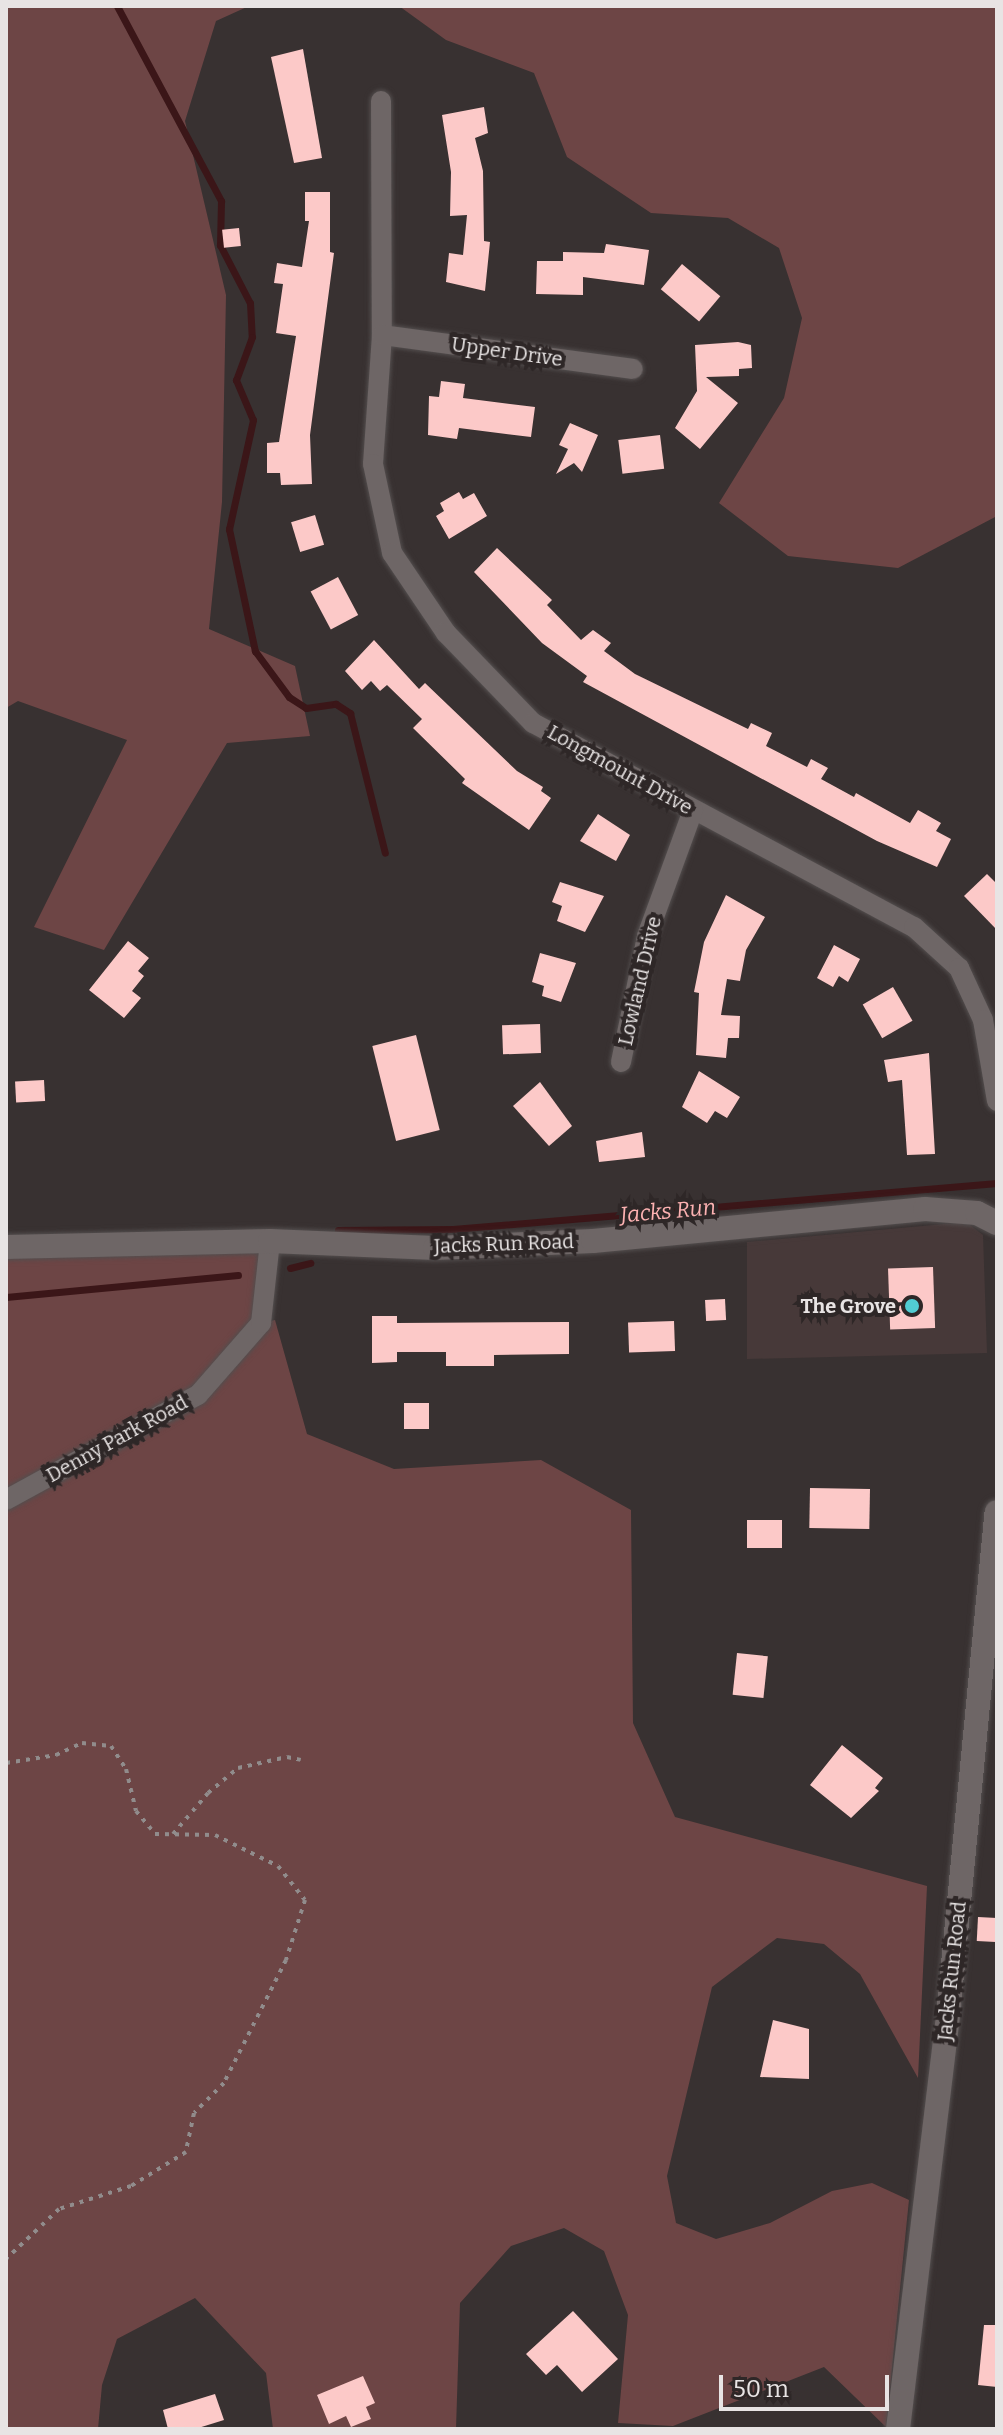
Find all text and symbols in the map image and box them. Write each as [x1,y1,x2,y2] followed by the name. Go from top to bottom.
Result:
[450,332,564,372] street label: Upper Drive
[543,720,697,820] street label: Longmount Drive
[613,914,667,1048] street label: Lowland Drive
[619,1194,717,1228] water label: Jacks Run
[434,1230,574,1258] street label: Jacks Run Road
[800,1294,896,1318] place label: The Grove
[903,1297,921,1315] marker: The Grove
[42,1390,192,1488] street label: Denny Park Road
[933,1900,971,2042] street label: Jacks Run Road
[723,2359,893,2409] scale bar
[733,2375,789,2403] text: 50 m

